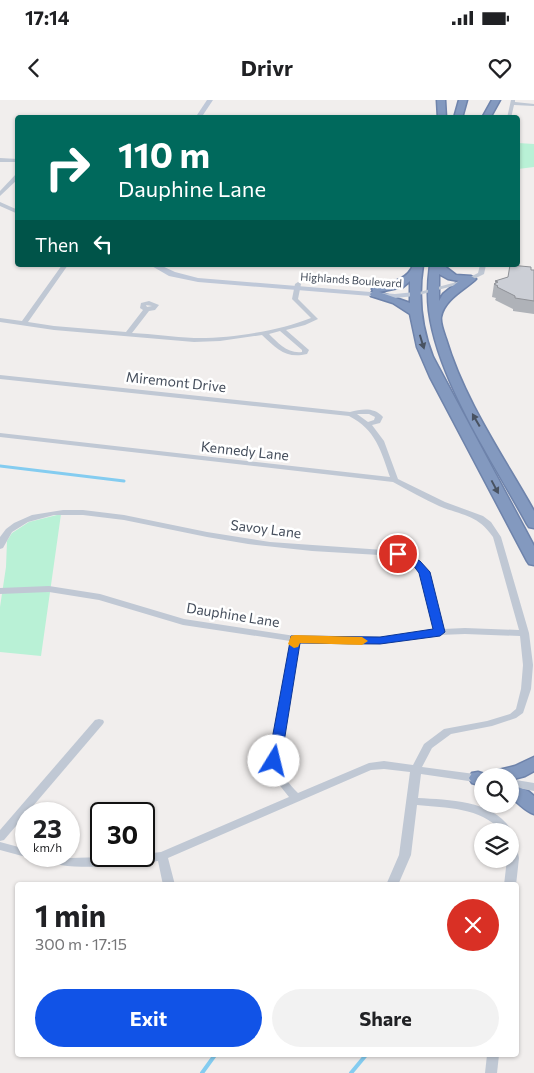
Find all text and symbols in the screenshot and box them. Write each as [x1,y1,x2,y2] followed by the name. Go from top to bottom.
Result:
[25,6,69,29] text: 17:14
[20,54,48,82] icon: back
[241,54,293,81] text: Drivr
[486,54,514,82] icon: heart
[118,132,210,175] text: 110 m
[35,135,100,200] icon: right
[118,175,266,202] text: Dauphine Lane
[89,230,117,258] icon: left
[35,233,79,256] text: Then
[300,269,402,290] street label: Highlands Boulevard
[418,334,426,349] one-way arrow
[125,368,227,395] street label: Miremont Drive
[472,413,480,428] one-way arrow
[200,437,290,464] street label: Kennedy Lane
[491,479,499,494] one-way arrow
[230,516,302,541] street label: Savoy Lane
[377,533,419,575] pin
[384,540,412,568] icon: arrive
[185,599,281,630] street label: Dauphine Lane
[247,734,299,786] position arrow
[474,768,519,868] map controls
[474,768,519,813] button: search
[90,802,155,867] speed limit sign: 30
[33,813,62,843] text: 23
[474,823,519,868] button: layers
[33,840,62,854] text: km/h
[35,896,106,933] text: 1 min
[447,899,499,951] button: close
[35,934,127,953] text: 300 m · 17:15
[35,989,262,1047] button: Exit
[272,989,499,1047] button: Share

